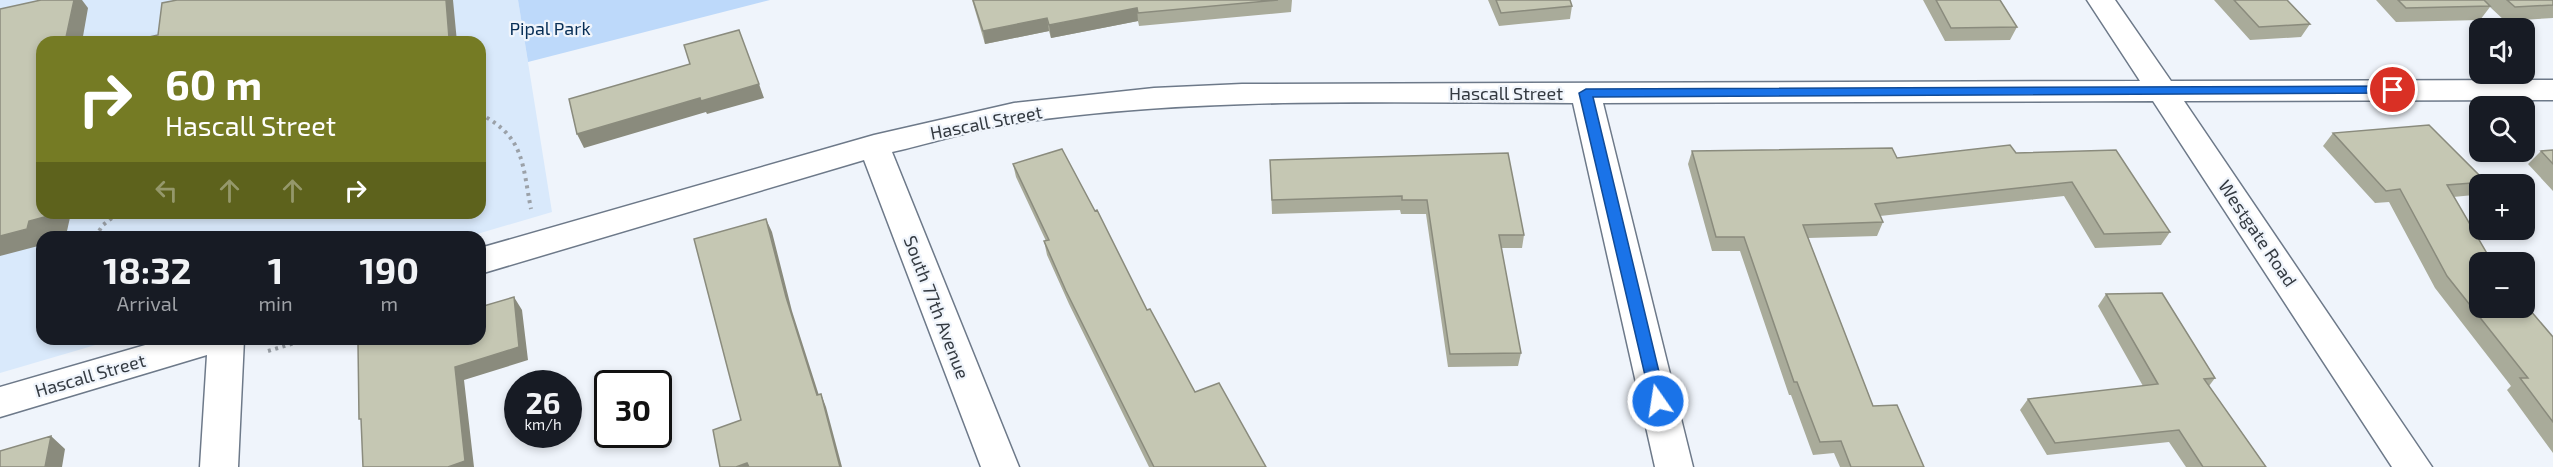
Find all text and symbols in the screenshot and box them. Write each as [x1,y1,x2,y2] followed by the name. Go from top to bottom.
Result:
[509,17,591,39] park label: Pipal Park
[2469,18,2535,318] map controls
[2469,18,2535,84] button: sound
[165,58,262,108] text: 60 m
[66,60,144,138] icon: right
[2367,64,2418,115] pin
[2376,73,2409,106] icon: arrive
[1449,82,1563,104] street label: Hascall Street
[2469,96,2535,162] button: search
[928,100,1044,144] street label: Hascall Street
[165,109,336,141] text: Hascall Street
[150,174,183,207] icon: left
[213,174,246,207] icon: ahead
[276,174,309,207] icon: ahead
[339,174,372,207] icon: right
[2469,174,2535,240] button: +
[2214,175,2302,291] street label: Westgate Road
[900,232,974,382] street label: South 77th Avenue
[103,248,192,291] text: 18:32
[268,248,283,291] text: 1
[360,248,419,291] text: 190
[2469,252,2535,318] button: −
[117,291,178,315] text: Arrival
[258,291,293,315] text: min
[381,291,398,315] text: m
[32,349,148,401] street label: Hascall Street
[1626,369,1690,433] position arrow
[594,370,672,448] speed limit sign: 30
[525,384,561,420] text: 26
[524,415,562,433] text: km/h

